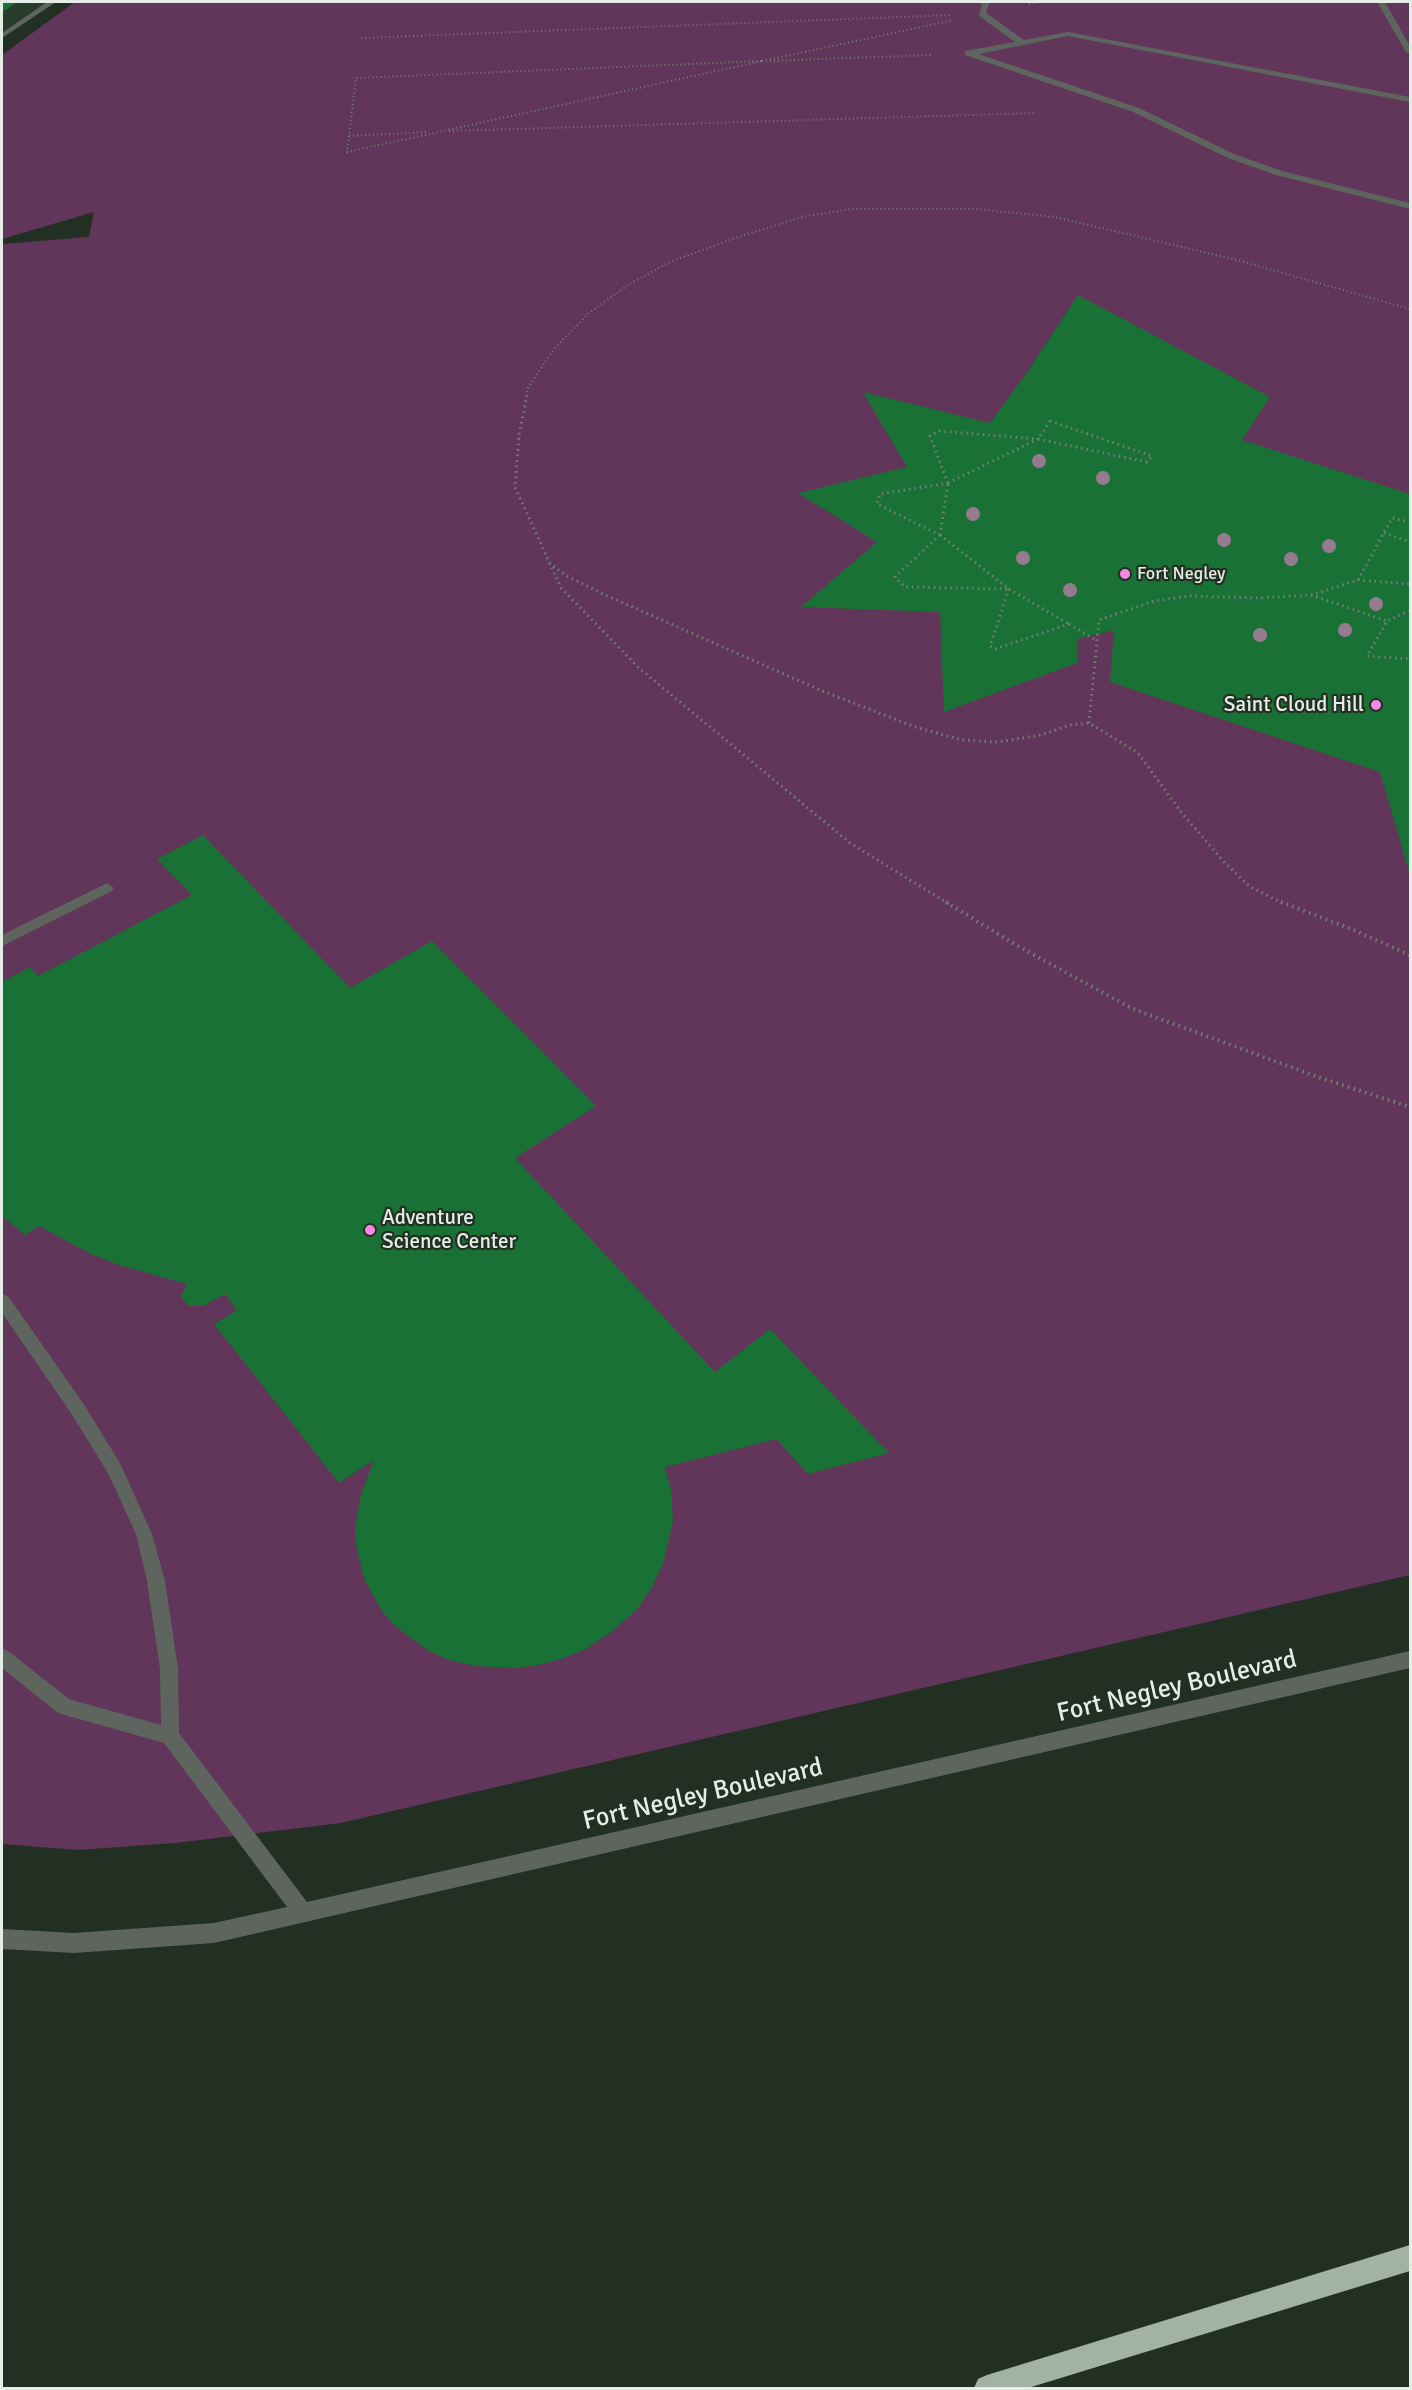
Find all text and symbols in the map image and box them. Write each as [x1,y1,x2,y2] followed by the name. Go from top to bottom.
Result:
[1137,563,1226,585] place label: Fort Negley
[1118,567,1132,581] marker: Fort Negley
[1224,692,1364,718] place label: Saint Cloud Hill
[1369,698,1383,712] marker: Saint Cloud Hill
[382,1205,516,1255] place label: Adventure Science Center
[363,1223,377,1237] marker: Adventure Science Center
[1054,1644,1300,1730] street label: Fort Negley Boulevard
[580,1752,826,1838] street label: Fort Negley Boulevard

